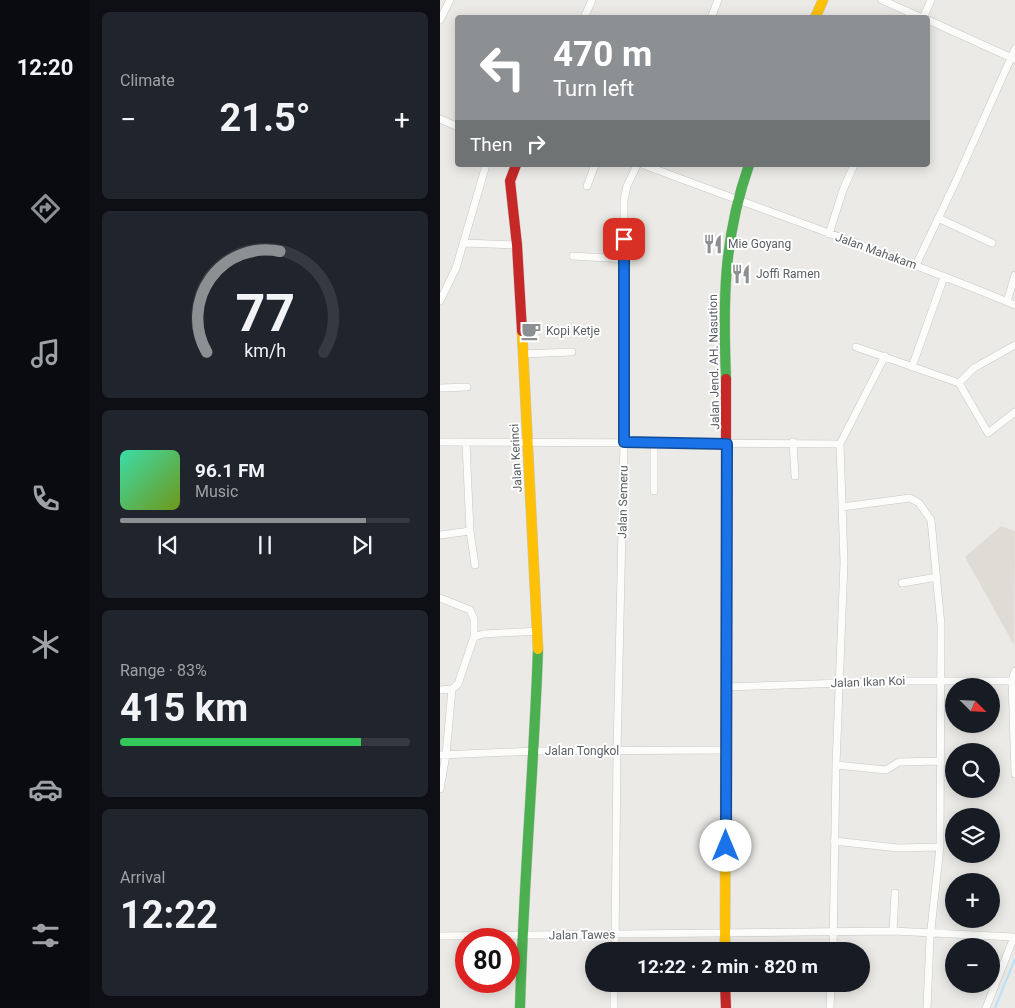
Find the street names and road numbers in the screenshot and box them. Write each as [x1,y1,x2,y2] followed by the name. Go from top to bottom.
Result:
[833,230,919,272] street label: Jalan Mahakam
[706,294,722,430] street label: Jalan Jend. AH. Nasution
[507,423,525,493] street label: Jalan Kerinci
[615,465,631,539] street label: Jalan Semeru
[830,674,906,690] street label: Jalan Ikan Koi
[545,744,619,758] street label: Jalan Tongkol
[549,927,615,943] street label: Jalan Tawes

